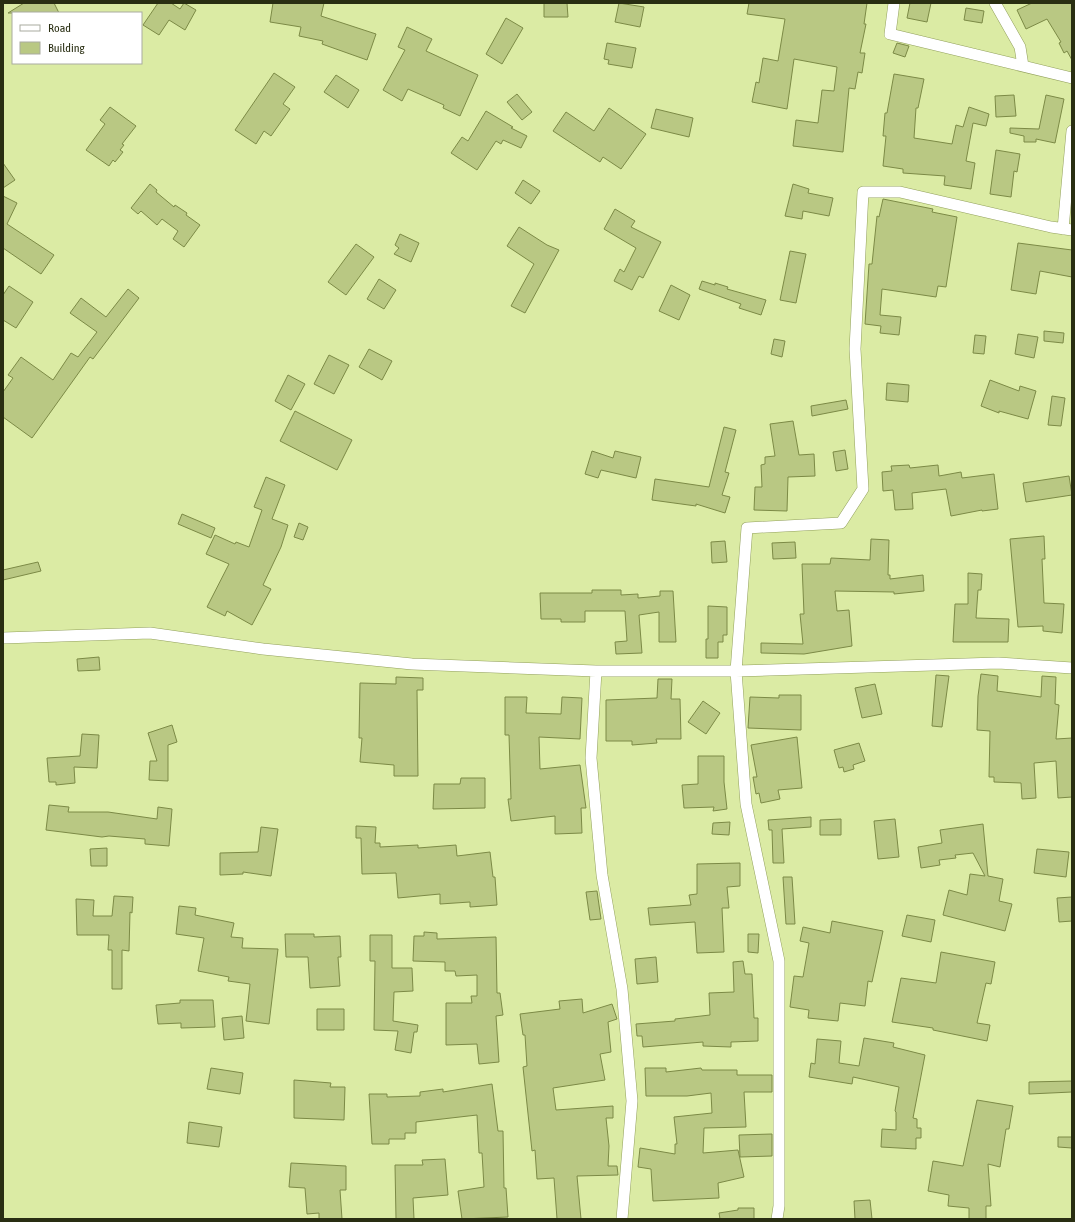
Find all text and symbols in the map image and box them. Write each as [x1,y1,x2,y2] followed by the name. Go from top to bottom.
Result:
[12,12,142,64] legend
[48,21,71,35] text: Road
[48,41,86,55] text: Building

